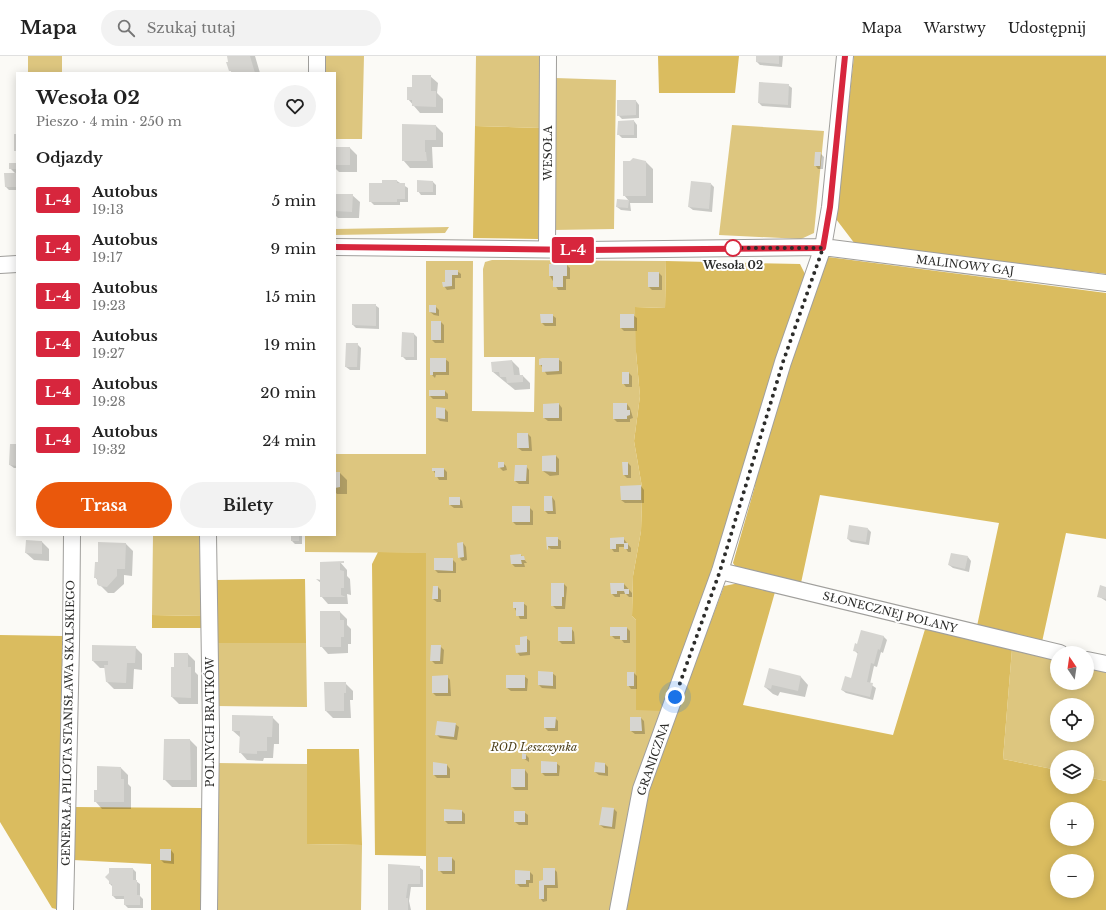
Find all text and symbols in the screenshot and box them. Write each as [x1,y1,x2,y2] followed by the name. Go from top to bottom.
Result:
[101,10,381,46] search box
[20,16,77,39] text: Mapa
[115,17,137,39] icon: search
[147,18,235,37] text: Szukaj tutaj
[862,19,902,37] text: Mapa
[924,19,986,37] text: Warstwy
[1008,19,1086,37] text: Udostępnij
[274,85,316,127] button: heart
[36,86,140,109] text: Wesoła 02
[36,113,182,130] text: Pieszo · 4 min · 250 m
[541,125,555,181] street label: WESOŁA
[36,148,103,167] text: Odjazdy
[92,182,158,201] text: Autobus
[45,191,71,209] text: L-4
[272,191,316,210] text: 5 min
[92,201,124,218] text: 19:13
[92,230,158,249] text: Autobus
[550,237,596,263] line badge: L-4
[45,239,71,257] text: L-4
[271,239,316,258] text: 9 min
[724,239,742,257] marker: Wesoła 02
[560,241,586,259] text: L-4
[92,249,122,266] text: 19:17
[915,252,1015,278] street label: MALINOWY GAJ
[702,258,763,272] place label: Wesoła 02
[92,278,158,297] text: Autobus
[45,287,71,305] text: L-4
[265,287,316,306] text: 15 min
[92,297,126,314] text: 19:23
[92,326,158,345] text: Autobus
[45,335,71,353] text: L-4
[264,335,316,354] text: 19 min
[92,345,124,362] text: 19:27
[92,374,158,393] text: Autobus
[45,383,71,401] text: L-4
[260,383,316,402] text: 20 min
[92,393,126,410] text: 19:28
[92,422,158,441] text: Autobus
[45,431,71,449] text: L-4
[262,431,316,450] text: 24 min
[92,441,126,458] text: 19:32
[36,482,172,528] button: Trasa
[180,482,316,528] button: Bilety
[59,580,77,866] street label: GENERAŁA PILOTA STANISŁAWA SKALSKIEGO
[821,588,960,636] street label: SŁONECZNEJ POLANY
[1050,646,1094,690] north arrow
[1050,646,1094,898] map controls
[203,656,217,787] street label: POLNYCH BRATKÓW
[665,687,685,707] your location
[1050,698,1094,742] button: locate
[634,720,672,798] street label: GRANICZNA
[490,740,577,754] park label: ROD Leszczynka
[1050,750,1094,794] button: layers
[1050,802,1094,846] button: +
[1050,854,1094,898] button: −

